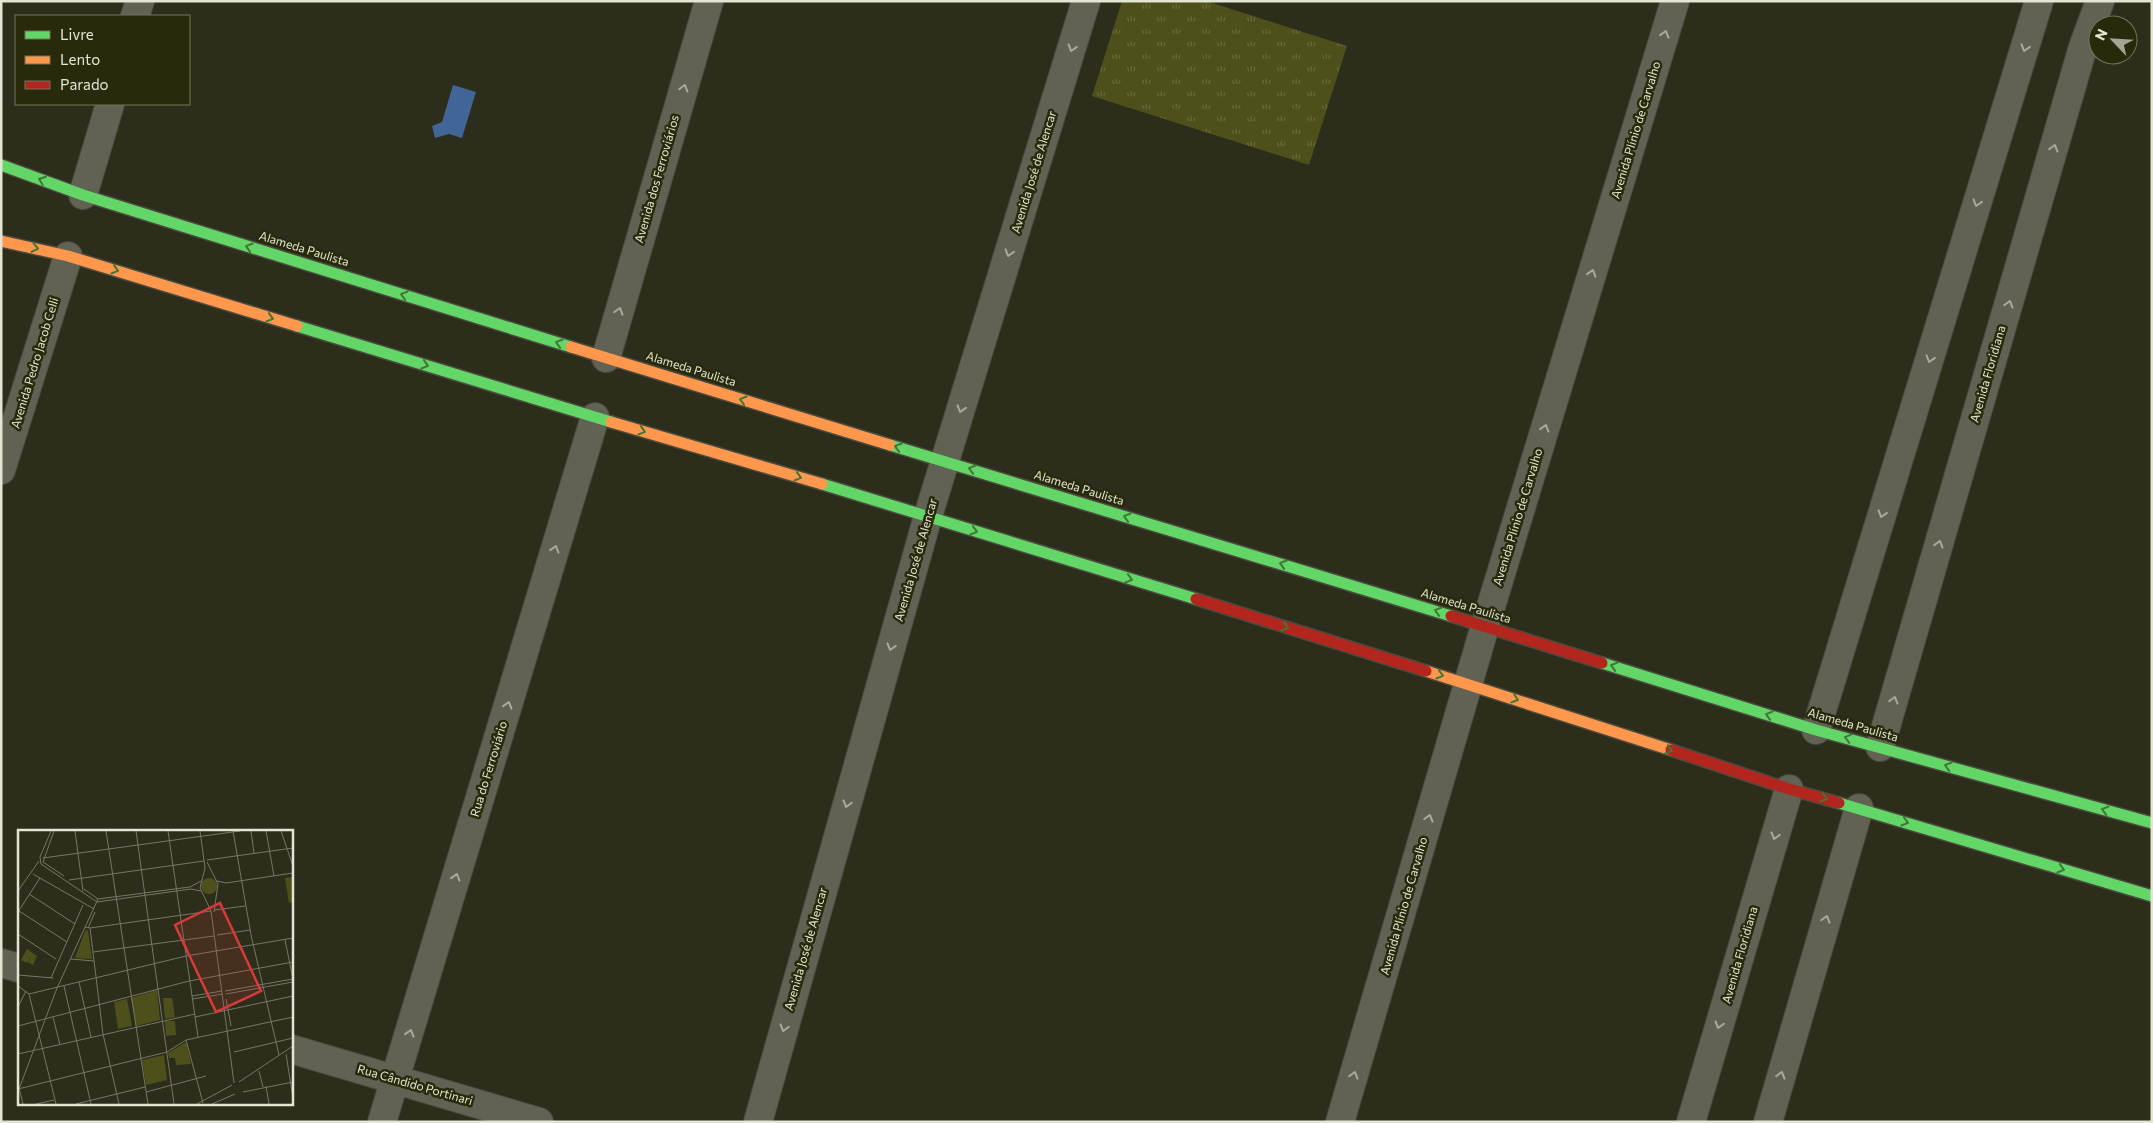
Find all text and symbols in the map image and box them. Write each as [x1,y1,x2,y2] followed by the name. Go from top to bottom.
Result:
[15,15,190,105] legend
[2088,15,2138,65] north arrow
[60,25,94,43] text: Livre
[2091,26,2111,43] text: N
[1660,30,1670,39] one-way arrow
[1068,43,1078,51] one-way arrow
[2021,43,2031,51] one-way arrow
[60,50,100,68] text: Lento
[1607,59,1663,200] street label: Avenida Plínio de Carvalho
[60,75,109,93] text: Parado
[678,83,689,92] one-way arrow
[1008,109,1059,235] street label: Avenida José de Alencar
[631,113,681,244] street label: Avenida dos Ferroviários
[2048,144,2058,153] one-way arrow
[38,176,47,186] one-way arrow
[1973,199,1983,207] one-way arrow
[258,228,351,268] street label: Alameda Paulista
[245,242,253,252] one-way arrow
[30,243,39,253] one-way arrow
[1004,249,1014,257] one-way arrow
[110,264,118,274] one-way arrow
[1587,269,1597,278] one-way arrow
[400,290,409,300] one-way arrow
[7,296,62,430] street label: Avenida Pedro Jacob Celli
[2003,301,2013,309] one-way arrow
[614,307,624,315] one-way arrow
[265,312,274,322] one-way arrow
[1967,324,2008,424] street label: Avenida Floridiana
[555,339,564,349] one-way arrow
[645,348,738,388] street label: Alameda Paulista
[1925,354,1935,362] one-way arrow
[421,360,429,370] one-way arrow
[739,395,747,405] one-way arrow
[957,404,967,412] one-way arrow
[637,425,645,435] one-way arrow
[1539,425,1549,433] one-way arrow
[895,443,903,453] one-way arrow
[1489,446,1545,587] street label: Avenida Plínio de Carvalho
[968,465,976,475] one-way arrow
[1033,467,1126,507] street label: Alameda Paulista
[793,472,801,482] one-way arrow
[891,496,940,623] street label: Avenida José de Alencar
[1877,509,1887,518] one-way arrow
[1124,512,1132,522] one-way arrow
[969,525,978,535] one-way arrow
[1933,541,1943,549] one-way arrow
[550,546,560,554] one-way arrow
[1279,560,1287,570] one-way arrow
[1125,573,1133,583] one-way arrow
[1420,585,1513,625] street label: Alameda Paulista
[1434,607,1443,617] one-way arrow
[1280,621,1288,631] one-way arrow
[886,643,896,651] one-way arrow
[1610,662,1619,672] one-way arrow
[1435,669,1443,679] one-way arrow
[1510,693,1519,703] one-way arrow
[1888,697,1898,705] one-way arrow
[503,701,513,709] one-way arrow
[1807,704,1900,744] street label: Alameda Paulista
[1765,711,1774,721] one-way arrow
[467,719,509,818] street label: Rua do Ferroviário
[1844,734,1852,744] one-way arrow
[1665,744,1673,754] one-way arrow
[1945,762,1953,772] one-way arrow
[1819,793,1827,803] one-way arrow
[842,799,852,807] one-way arrow
[2100,805,2109,816] one-way arrow
[1424,815,1434,823] one-way arrow
[1901,816,1909,826] one-way arrow
[18,830,292,1106] inset map
[1770,831,1780,839] one-way arrow
[1377,835,1429,976] street label: Avenida Plínio de Carvalho
[2056,863,2064,873] one-way arrow
[451,874,461,882] one-way arrow
[781,885,830,1012] street label: Avenida José de Alencar
[1719,905,1760,1005] street label: Avenida Floridiana
[1821,915,1831,923] one-way arrow
[1715,1021,1725,1029] one-way arrow
[779,1023,790,1032] one-way arrow
[404,1029,414,1037] one-way arrow
[356,1061,475,1107] street label: Rua Cândido Portinari
[1349,1071,1359,1080] one-way arrow
[1776,1071,1786,1080] one-way arrow

